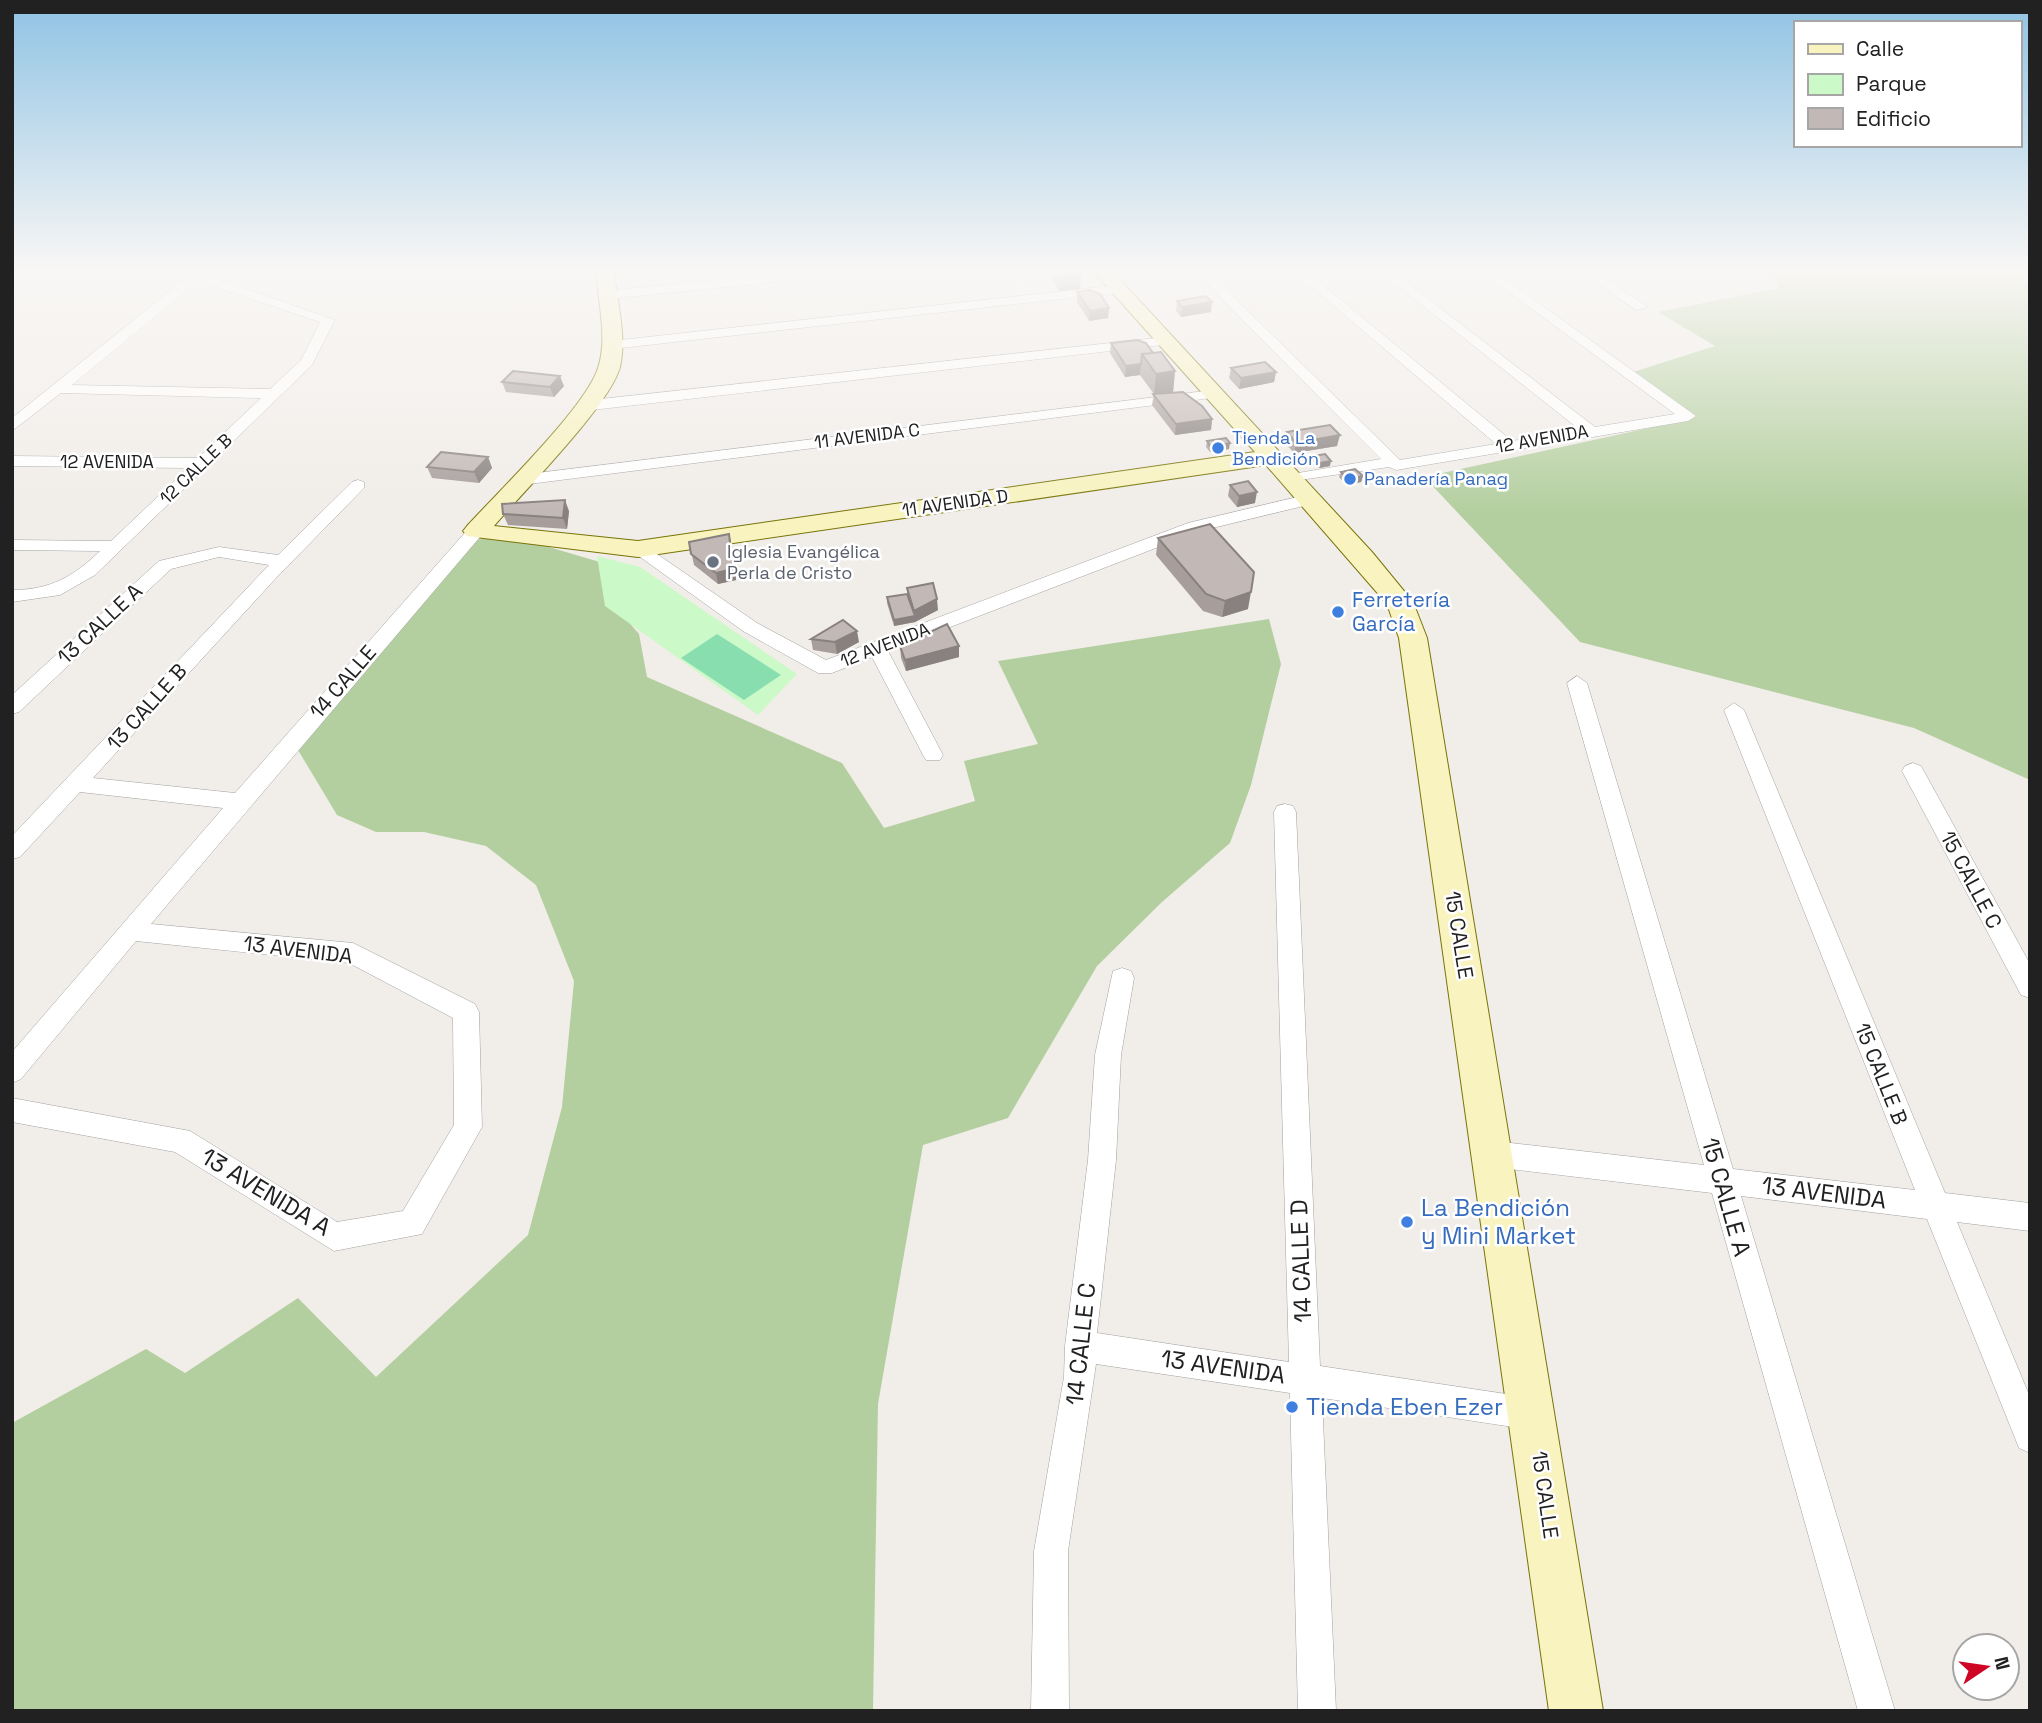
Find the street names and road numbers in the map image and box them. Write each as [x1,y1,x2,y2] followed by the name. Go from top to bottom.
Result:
[813,418,921,453] street label: 11 AVENIDA C
[1494,419,1590,458] street label: 12 AVENIDA
[155,428,237,509] street label: 12 CALLE B
[60,450,154,473] street label: 12 AVENIDA
[900,484,1009,521] street label: 11 AVENIDA D
[51,577,148,670] street label: 13 CALLE A
[837,617,933,672] street label: 12 AVENIDA
[303,639,382,724] street label: 14 CALLE
[101,658,193,756] street label: 13 CALLE B
[1934,826,2008,933] street label: 15 CALLE C
[1439,889,1480,981] street label: 15 CALLE
[242,929,354,970] street label: 13 AVENIDA
[1849,1019,1914,1129] street label: 15 CALLE B
[1695,1134,1758,1260] street label: 15 CALLE A
[196,1141,337,1242] street label: 13 AVENIDA A
[1760,1169,1888,1216] street label: 13 AVENIDA
[1283,1199,1318,1323] street label: 14 CALLE D
[1059,1281,1102,1407] street label: 14 CALLE C
[1159,1342,1287,1391] street label: 13 AVENIDA
[1526,1449,1565,1540] street label: 15 CALLE

